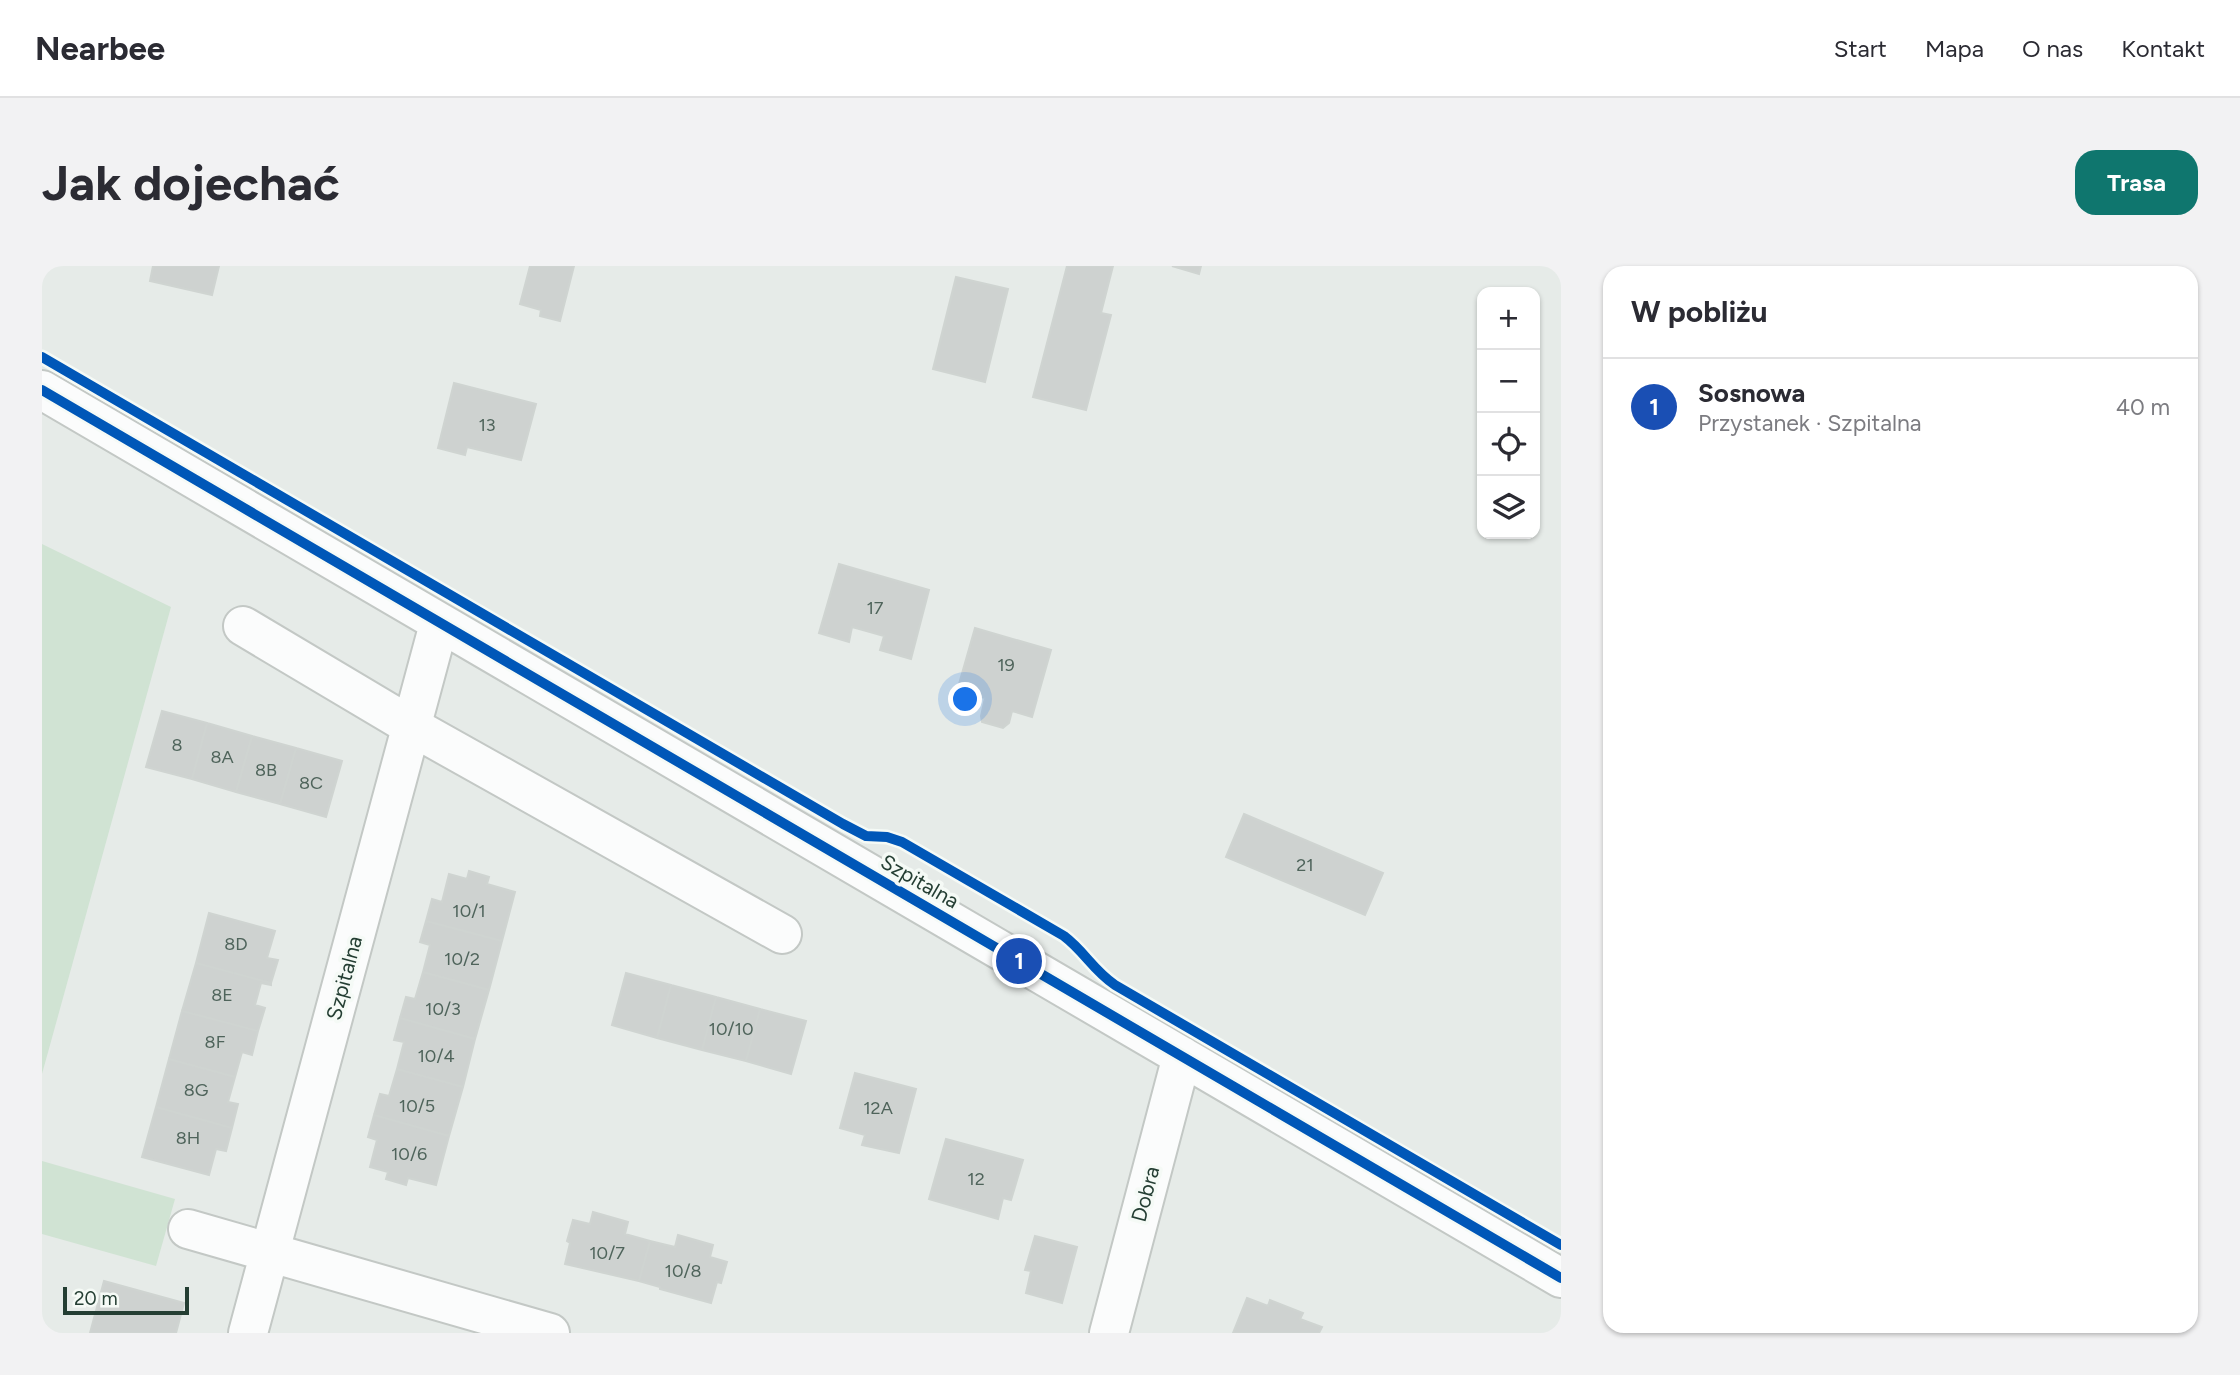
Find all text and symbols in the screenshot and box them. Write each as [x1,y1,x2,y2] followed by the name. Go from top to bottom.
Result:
[35,29,165,68] text: Nearbee
[1834,34,1887,63] text: Start
[1925,34,1984,63] text: Mapa
[2022,34,2083,63] text: O nas
[2121,34,2205,63] text: Kontakt
[2075,150,2198,215] button: Trasa
[42,153,340,212] text: Jak dojechać
[1477,287,1540,539] map controls
[1477,287,1540,350] button: +
[1631,293,1768,330] text: W pobliżu
[1477,350,1540,413] button: −
[1698,377,1805,409] text: Sosnowa
[1649,393,1659,421] text: 1
[2116,393,2170,421] text: 40 m
[1698,409,1922,437] text: Przystanek · Szpitalna
[1477,413,1540,476] button: locate
[478,414,496,436] house number: 13
[1477,476,1540,539] button: layers
[866,597,884,619] house number: 17
[997,654,1015,676] house number: 19
[948,682,982,716] your location
[171,734,183,756] house number: 8
[210,746,234,768] house number: 8A
[255,759,277,781] house number: 8B
[299,772,323,794] house number: 8C
[876,849,964,913] street label: Szpitalna
[1296,854,1314,876] house number: 21
[452,900,486,922] house number: 10/1
[224,933,248,955] house number: 8D
[321,933,367,1023] street label: Szpitalna
[996,935,1042,987] pin: 1
[444,948,480,970] house number: 10/2
[211,984,233,1006] house number: 8E
[425,998,461,1020] house number: 10/3
[709,1018,753,1040] house number: 10/10
[205,1031,226,1053] house number: 8F
[417,1045,455,1067] house number: 10/4
[184,1079,209,1101] house number: 8G
[399,1095,435,1117] house number: 10/5
[863,1097,893,1119] house number: 12A
[176,1127,200,1149] house number: 8H
[391,1143,427,1165] house number: 10/6
[1126,1163,1164,1225] street label: Dobra
[967,1168,985,1190] house number: 12
[589,1242,625,1264] house number: 10/7
[664,1260,702,1282] house number: 10/8
[63,1284,189,1316] scale bar
[74,1287,118,1310] text: 20 m

